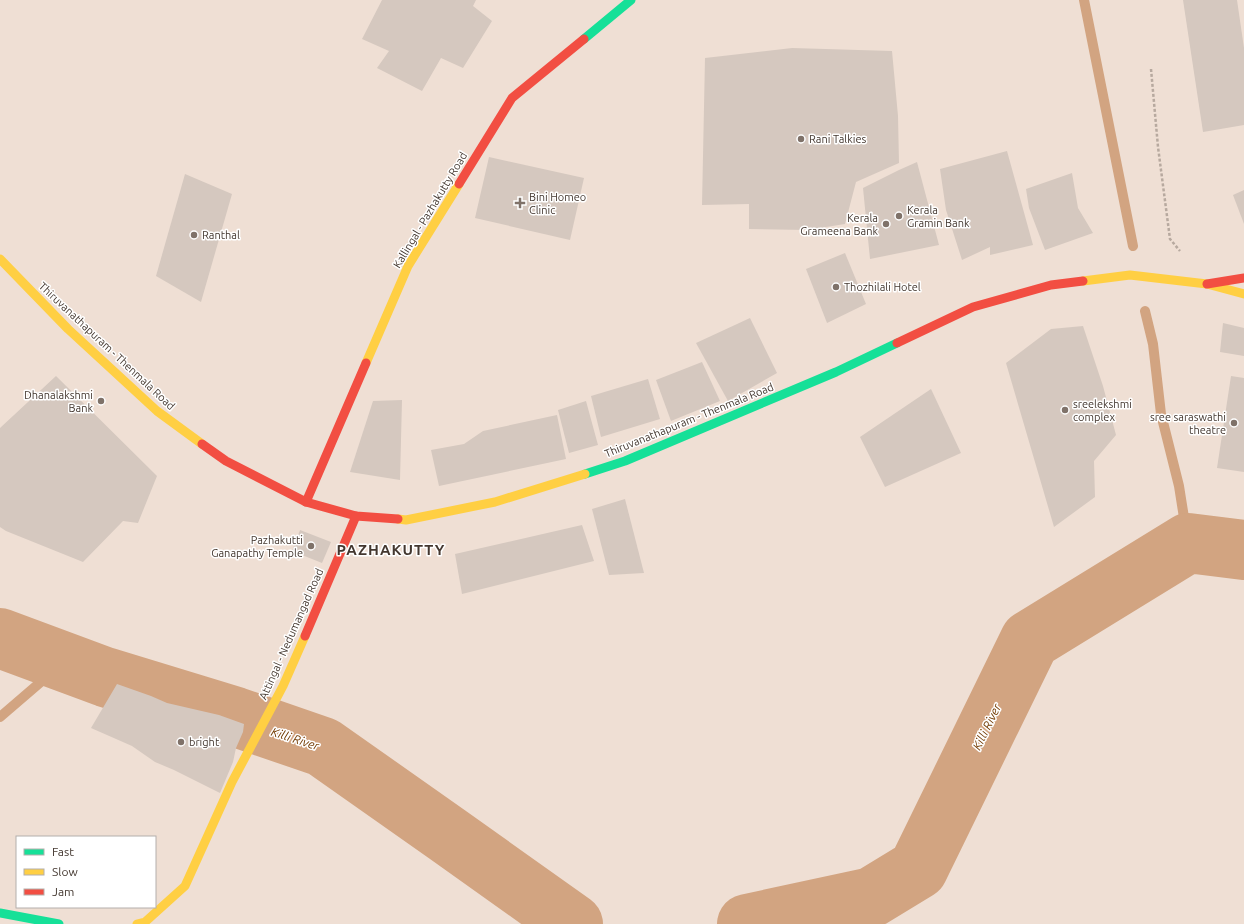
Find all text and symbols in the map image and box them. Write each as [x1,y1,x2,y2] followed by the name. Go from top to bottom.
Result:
[809,133,866,145] place label: Rani Talkies
[796,134,806,144] marker: Rani Talkies
[391,150,469,270] street label: Kallingal - Pazhakutty Road
[529,191,586,216] place label: Bini Homeo Clinic
[514,197,526,209] marker: Bini Homeo Clinic
[907,204,970,229] place label: Kerala Gramin Bank
[894,211,904,221] marker: Kerala Gramin Bank
[800,212,878,237] place label: Kerala Grameena Bank
[881,219,891,229] marker: Kerala Grameena Bank
[202,229,240,241] place label: Ranthal
[189,230,199,240] marker: Ranthal
[37,280,177,412] street label: Thiruvanathapuram - Thenmala Road
[844,281,921,293] place label: Thozhilali Hotel
[831,282,841,292] marker: Thozhilali Hotel
[603,380,775,460] street label: Thiruvanathapuram - Thenmala Road
[24,389,93,414] place label: Dhanalakshmi Bank
[96,396,106,406] marker: Dhanalakshmi Bank
[1073,398,1132,423] place label: sreelekshmi complex
[1060,405,1070,415] marker: sreelekshmi complex
[1150,411,1226,436] place label: sree saraswathi theatre
[1229,418,1239,428] marker: sree saraswathi theatre
[211,534,303,559] place label: Pazhakutti Ganapathy Temple
[306,541,316,551] marker: Pazhakutti Ganapathy Temple
[337,541,445,558] district label: PAZHAKUTTY
[257,567,325,701] street label: Attingal - Nedumangad Road
[970,701,1003,752] water label: Killi River
[270,725,321,752] water label: Killi River
[189,736,220,748] place label: bright
[176,737,186,747] marker: bright
[16,836,156,908] legend
[52,845,74,858] text: Fast
[52,865,78,878] text: Slow
[52,885,74,898] text: Jam

